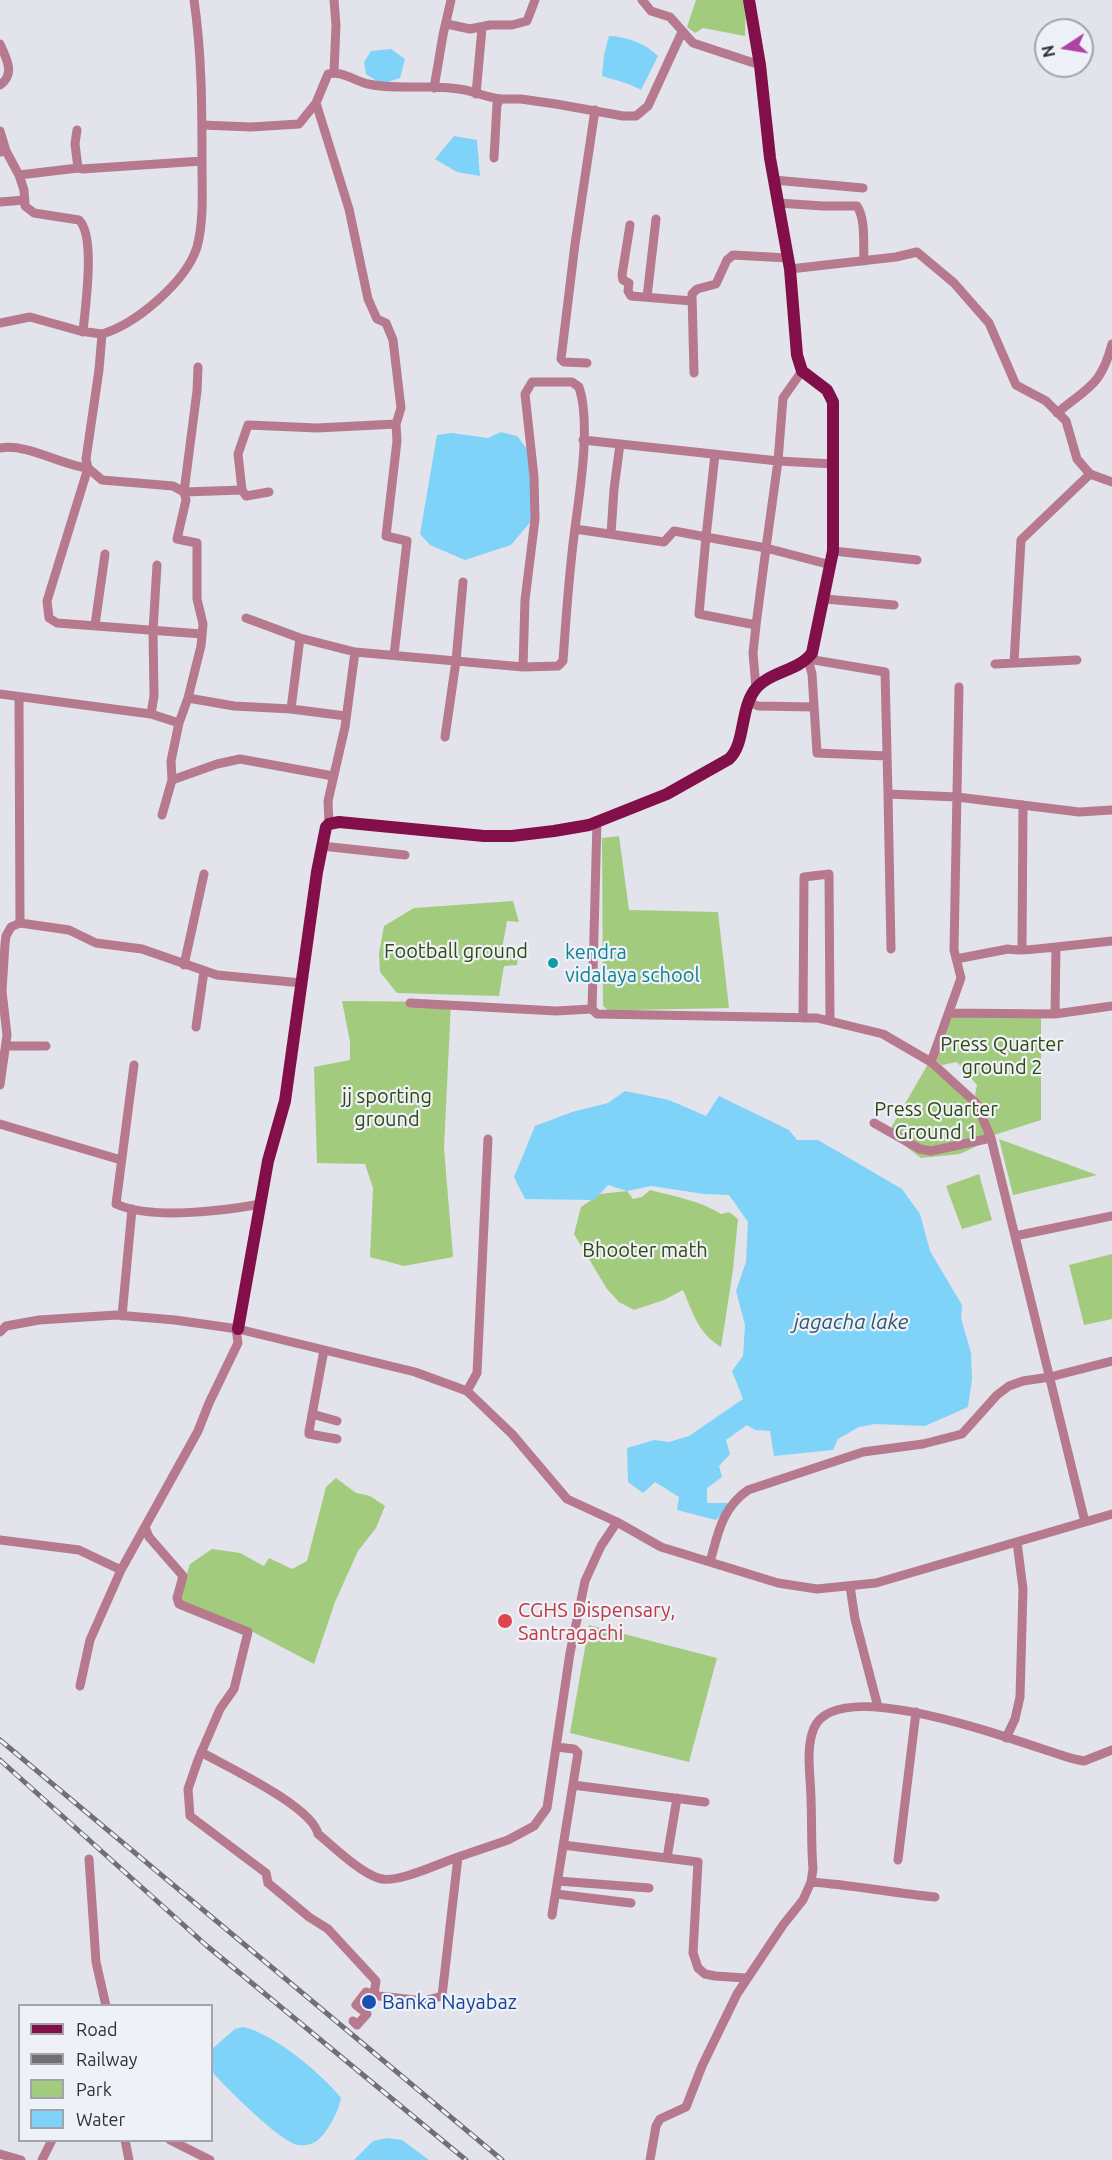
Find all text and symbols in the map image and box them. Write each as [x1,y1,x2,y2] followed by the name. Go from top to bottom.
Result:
[1034,18,1094,78] north arrow
[1038,44,1058,59] text: N
[384,939,528,963] park label: Football ground
[565,940,700,987] place label: kendra vidalaya school
[546,956,560,970] marker: kendra vidalaya school
[940,1032,1064,1079] park label: Press Quarter ground 2
[342,1084,432,1131] park label: jj sporting ground
[874,1097,998,1144] park label: Press Quarter Ground 1
[582,1238,708,1262] park label: Bhooter math
[794,1309,908,1335] water label: jagacha lake
[518,1598,675,1645] place label: CGHS Dispensary, Santragachi
[496,1612,514,1630] marker: CGHS Dispensary, Santragachi
[382,1990,517,2014] place label: Banka Nayabaz
[360,1993,378,2011] marker: Banka Nayabaz
[18,2004,213,2142] legend
[76,2019,118,2039] text: Road
[76,2049,137,2069] text: Railway
[76,2079,112,2099] text: Park
[76,2109,125,2129] text: Water

